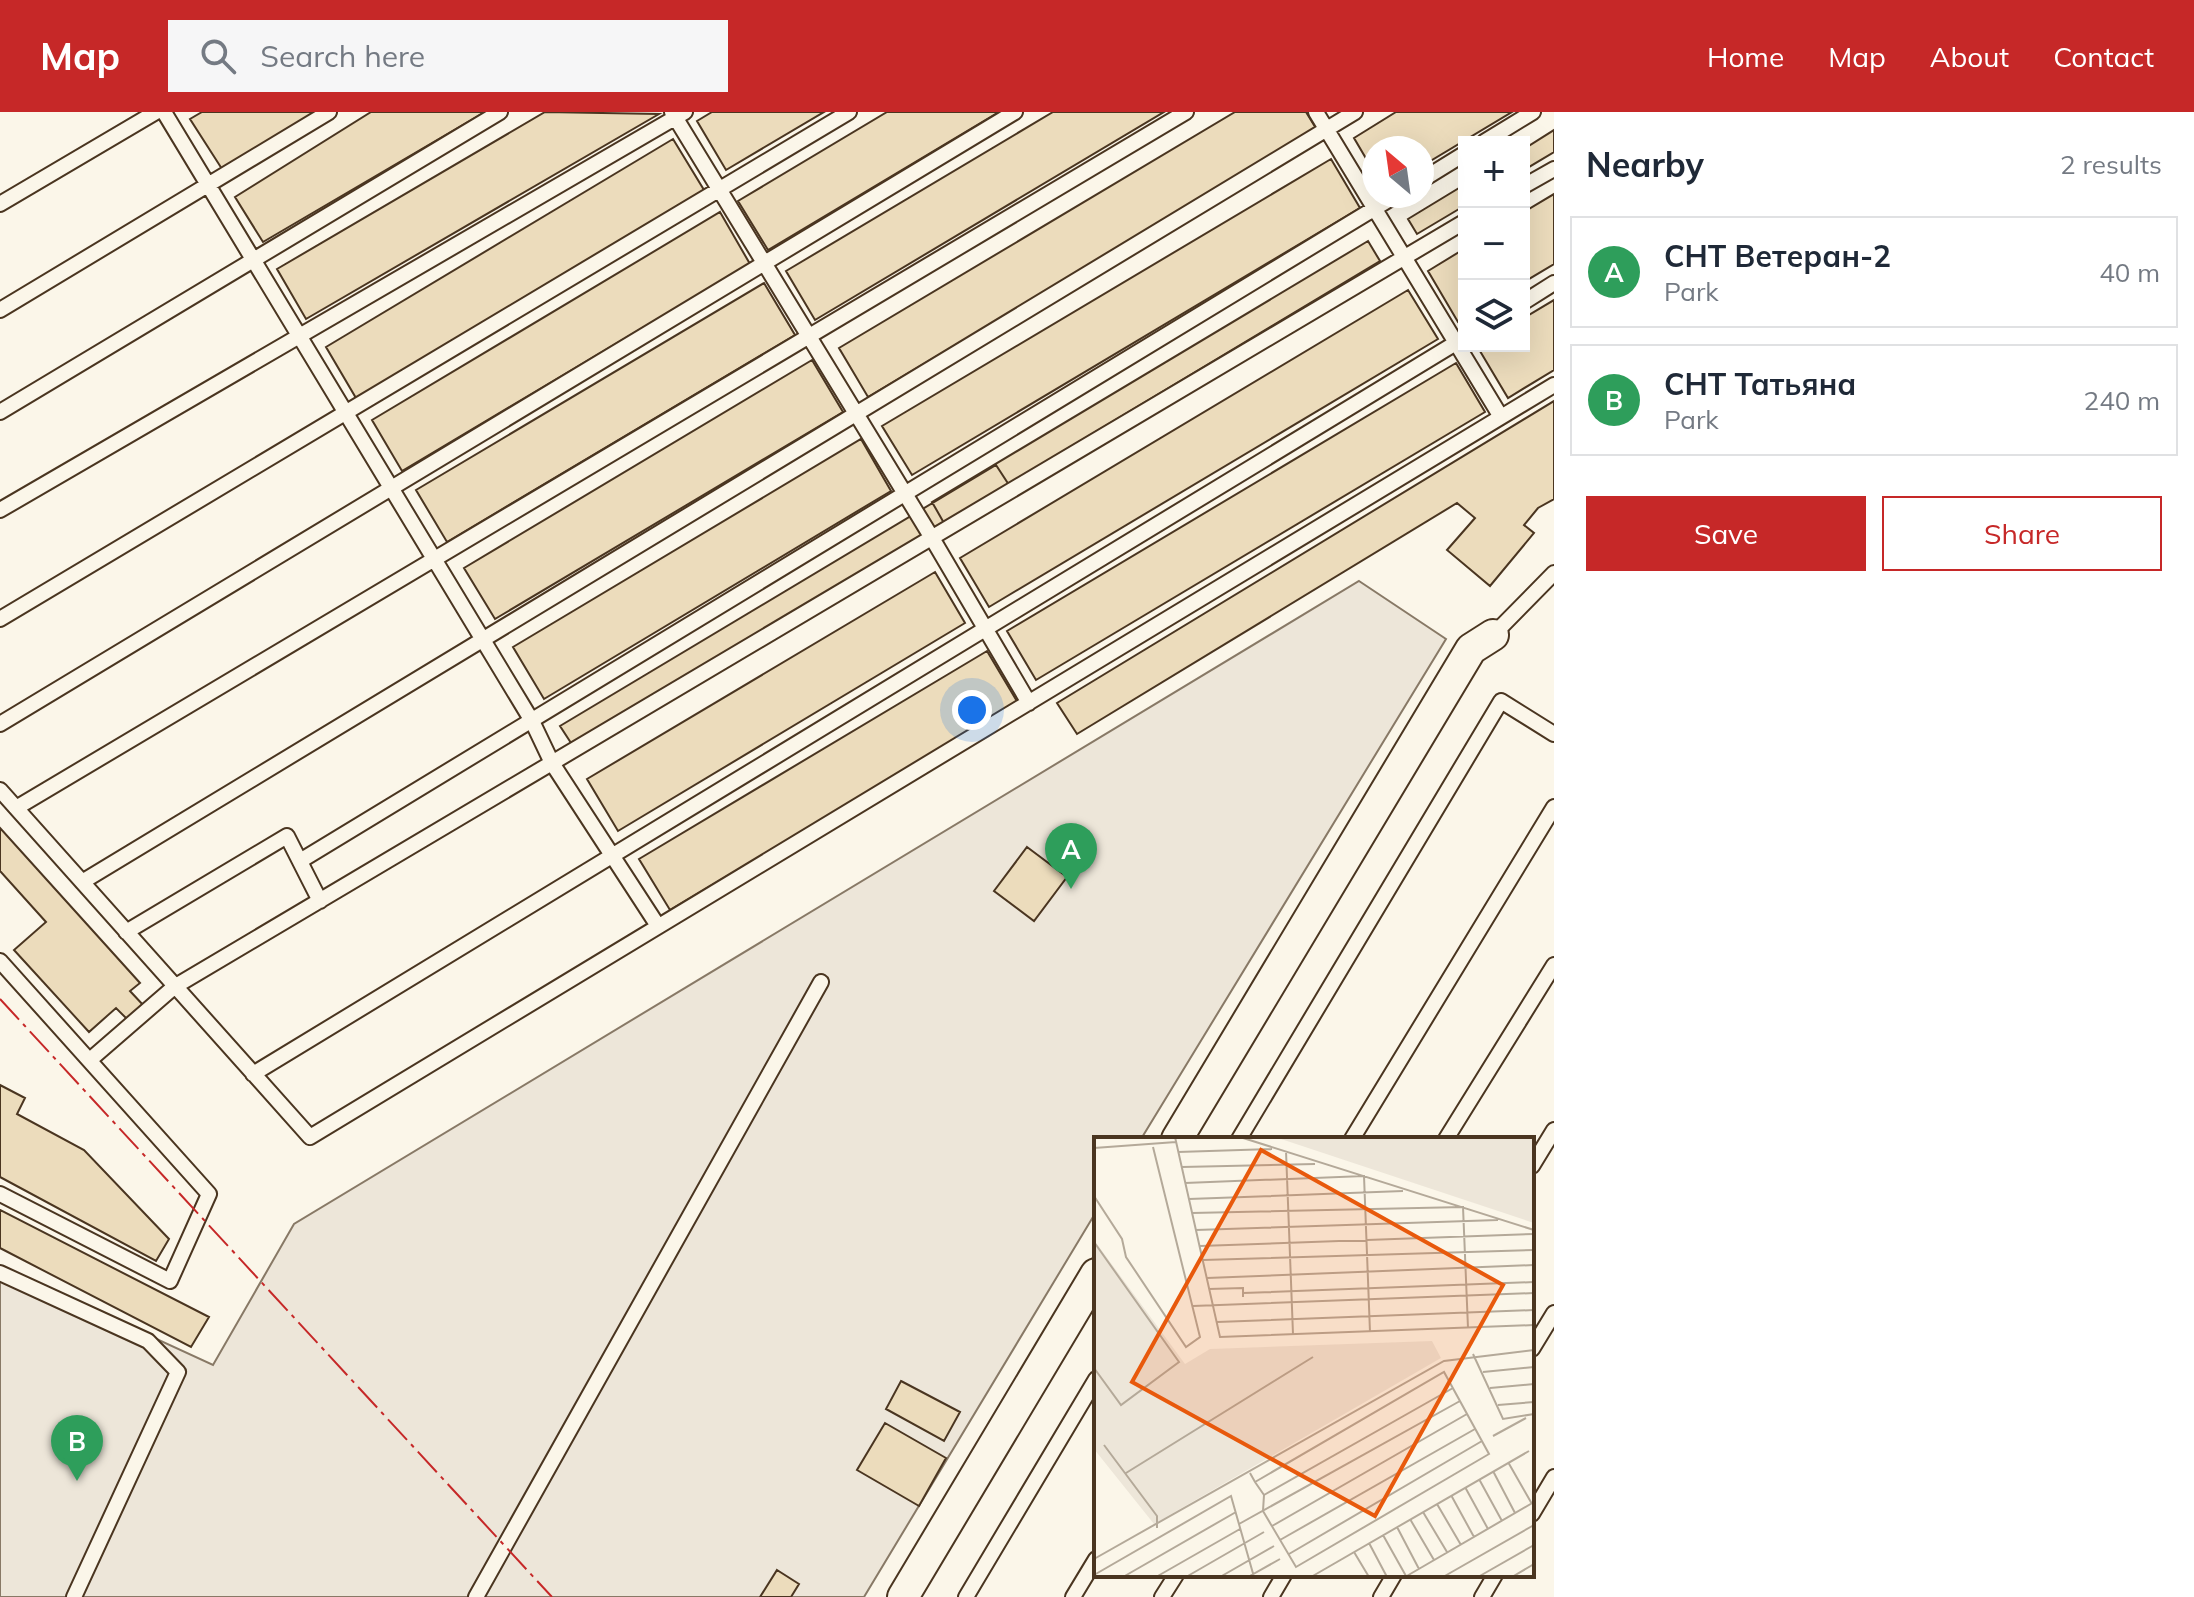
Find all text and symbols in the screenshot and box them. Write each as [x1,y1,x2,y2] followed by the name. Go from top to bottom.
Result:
[168,20,728,92] search box
[40,32,120,80] text: Map
[196,34,240,78] icon: search
[260,37,425,75] text: Search here
[1707,39,1784,74] text: Home
[1828,39,1886,74] text: Map
[1930,39,2009,74] text: About
[2053,39,2154,74] text: Contact
[1362,136,1434,208] north arrow
[1458,136,1530,352] map controls
[1458,136,1530,208] button: +
[1586,143,1704,186] text: Nearby
[2060,148,2162,181] text: 2 results
[1458,208,1530,280] button: −
[1664,237,1891,275] text: СНТ Ветеран-2
[1604,256,1624,289] text: A
[2099,256,2160,289] text: 40 m
[1664,275,1719,308] text: Park
[1458,280,1530,352] button: layers
[1664,365,1856,403] text: СНТ Татьяна
[1605,384,1623,417] text: B
[2084,384,2160,417] text: 240 m
[1664,403,1719,436] text: Park
[1586,496,1866,571] button: Save
[1882,496,2162,571] button: Share
[952,690,992,730] your location
[1045,823,1097,889] pin: A
[1094,1137,1534,1577] inset map
[51,1415,103,1481] pin: B

